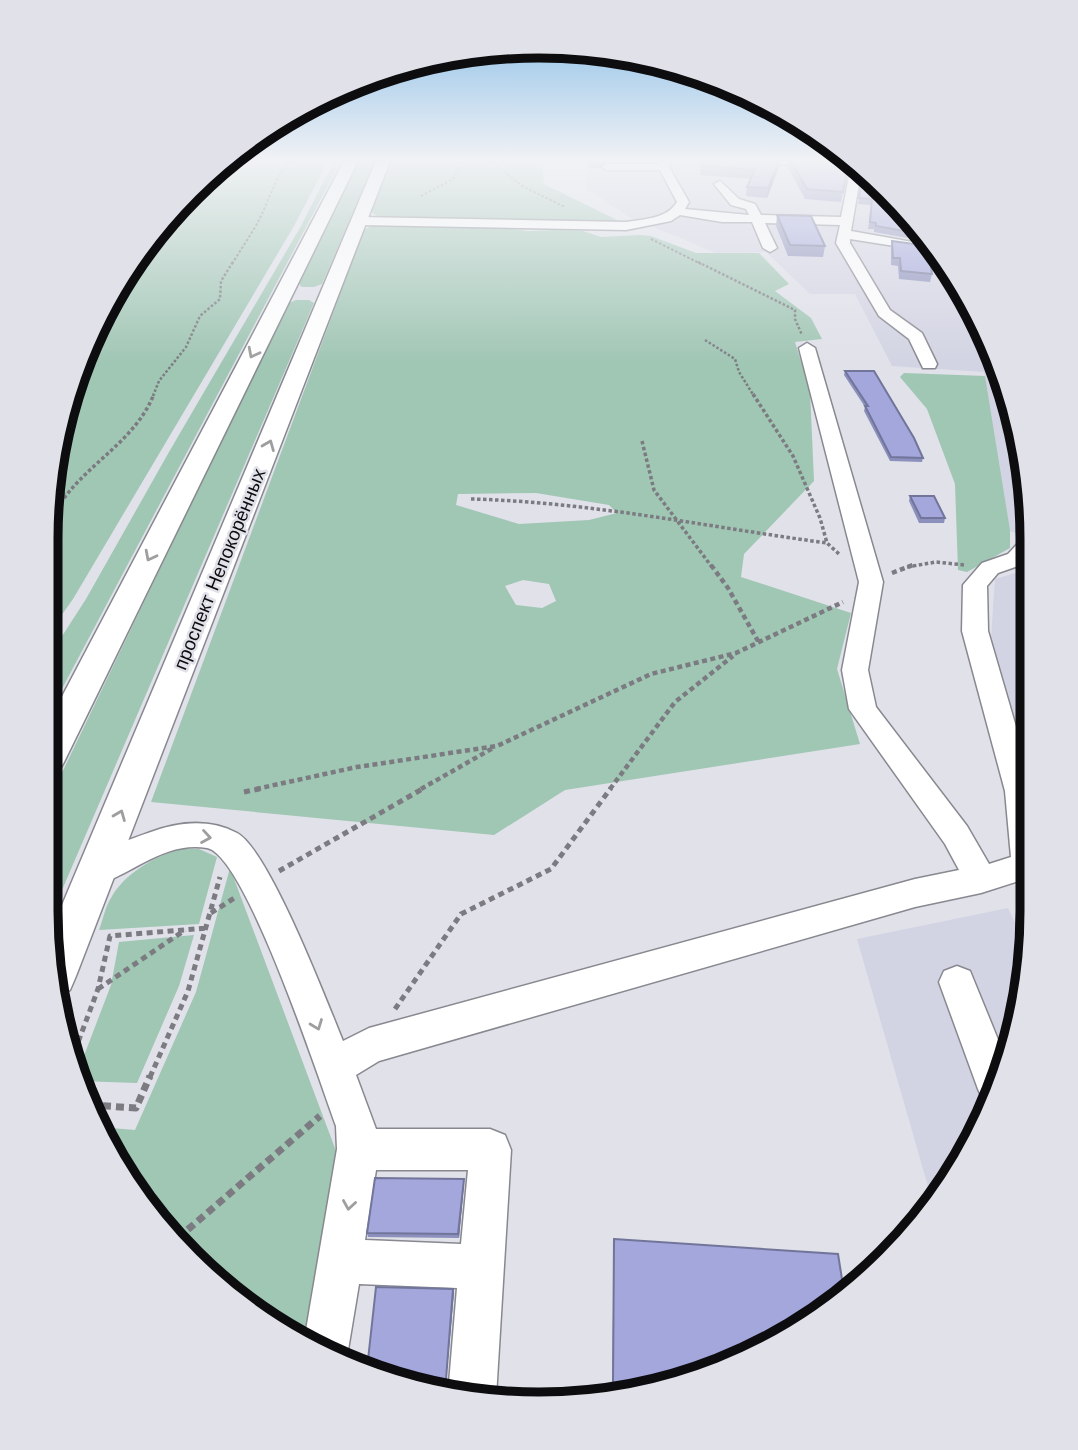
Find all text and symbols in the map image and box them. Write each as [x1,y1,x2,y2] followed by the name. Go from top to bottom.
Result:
[247,346,261,358] one-way arrow
[260,440,274,452] one-way arrow
[169,465,271,673] street label: проспект Непокорённых
[145,549,159,561] one-way arrow
[112,810,126,822] one-way arrow
[200,829,212,844] one-way arrow
[309,1019,323,1031] one-way arrow
[342,1199,357,1210] one-way arrow

